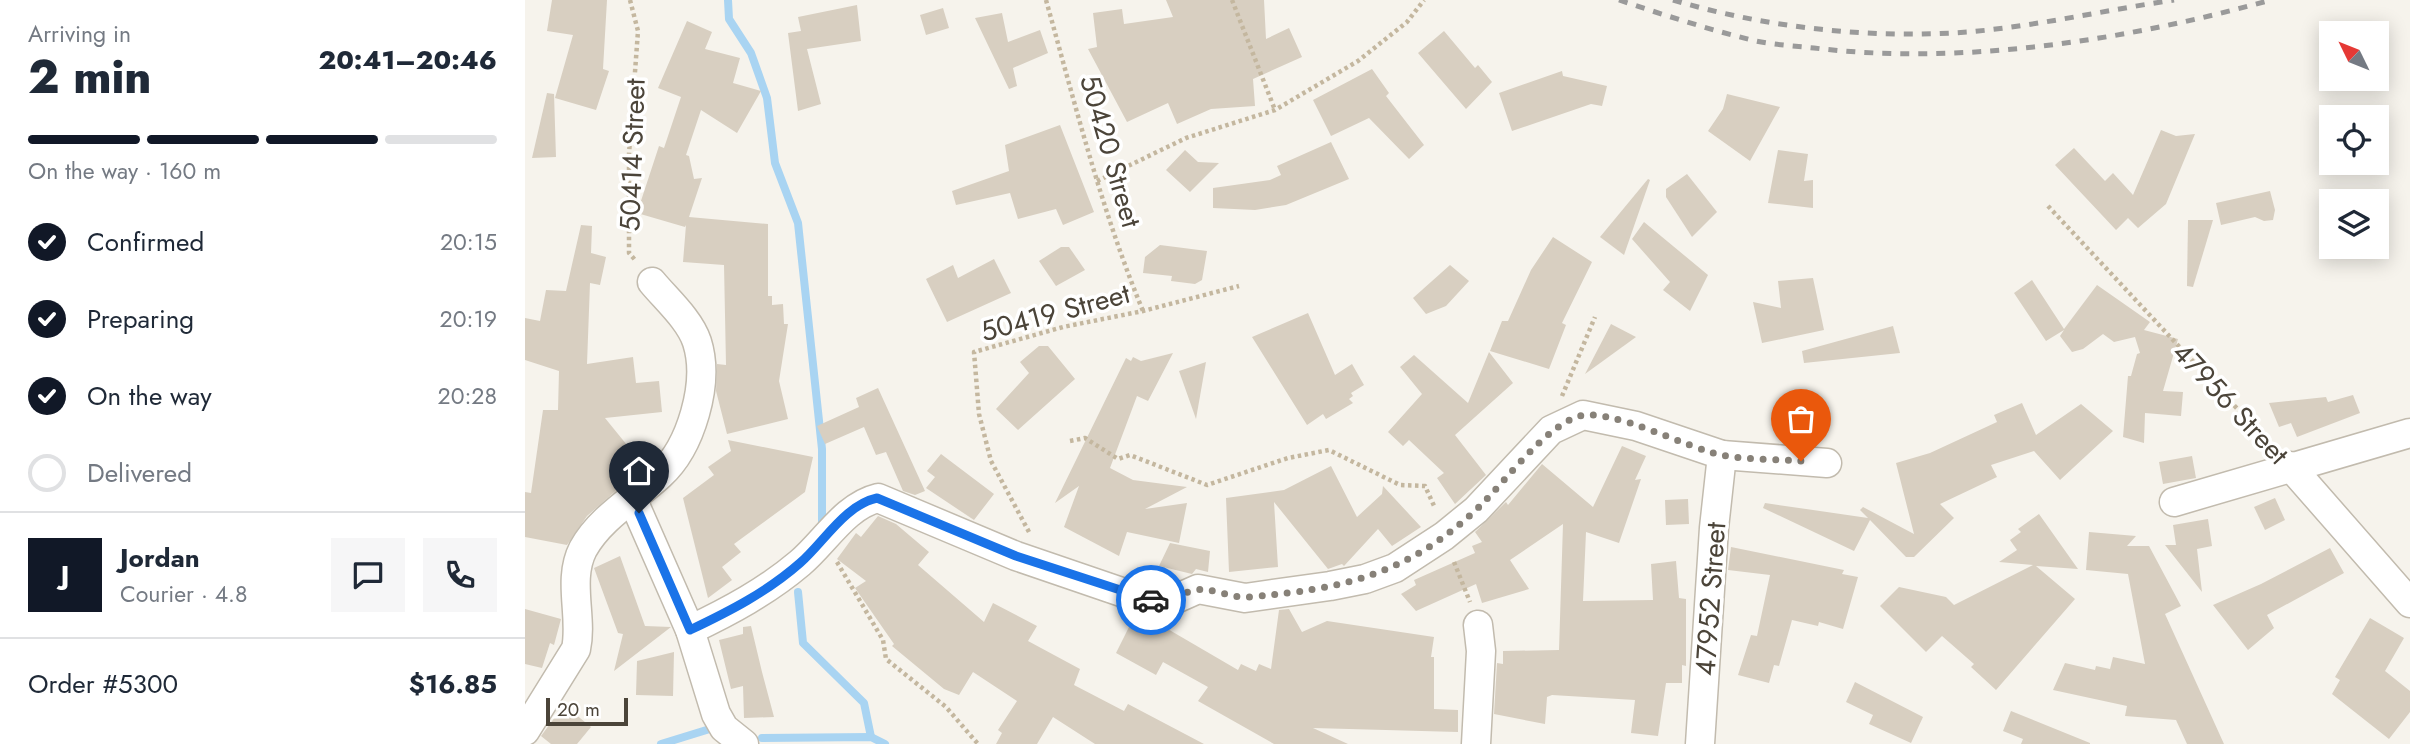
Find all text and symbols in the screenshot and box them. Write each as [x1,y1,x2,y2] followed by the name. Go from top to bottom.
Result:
[28,17,131,51] text: Arriving in
[2319,21,2389,91] north arrow
[2319,21,2389,259] map controls
[318,41,497,79] text: 20:41–20:46
[28,44,152,110] text: 2 min
[1069,70,1152,232] street label: 50420 Street
[609,78,656,232] street label: 50414 Street
[2319,105,2389,175] button: locate
[28,154,221,188] text: On the way · 160 m
[2319,189,2389,259] button: layers
[28,223,66,261] icon: check
[87,223,204,261] text: Confirmed
[440,225,497,259] text: 20:15
[976,273,1135,352] street label: 50419 Street
[28,300,66,338] icon: check
[87,300,194,338] text: Preparing
[440,302,497,336] text: 20:19
[2163,333,2298,474] street label: 47956 Street
[28,377,66,415] icon: check
[87,377,212,415] text: On the way
[438,379,497,413] text: 20:28
[1771,389,1831,461] pin
[1782,400,1820,438] icon: bag
[609,441,669,513] pin
[620,452,658,490] icon: home
[87,454,192,492] text: Delivered
[1685,520,1736,677] street label: 47952 Street
[331,538,405,612] button: chat
[423,538,497,612] button: phone
[120,539,200,577] text: Jordan
[61,556,69,594] text: J
[1116,565,1186,635] courier
[120,577,248,611] text: Courier · 4.8
[1132,581,1170,619] icon: car
[28,665,178,703] text: Order #5300
[409,665,497,703] text: $16.85
[546,695,628,727] scale bar
[557,696,600,723] text: 20 m

